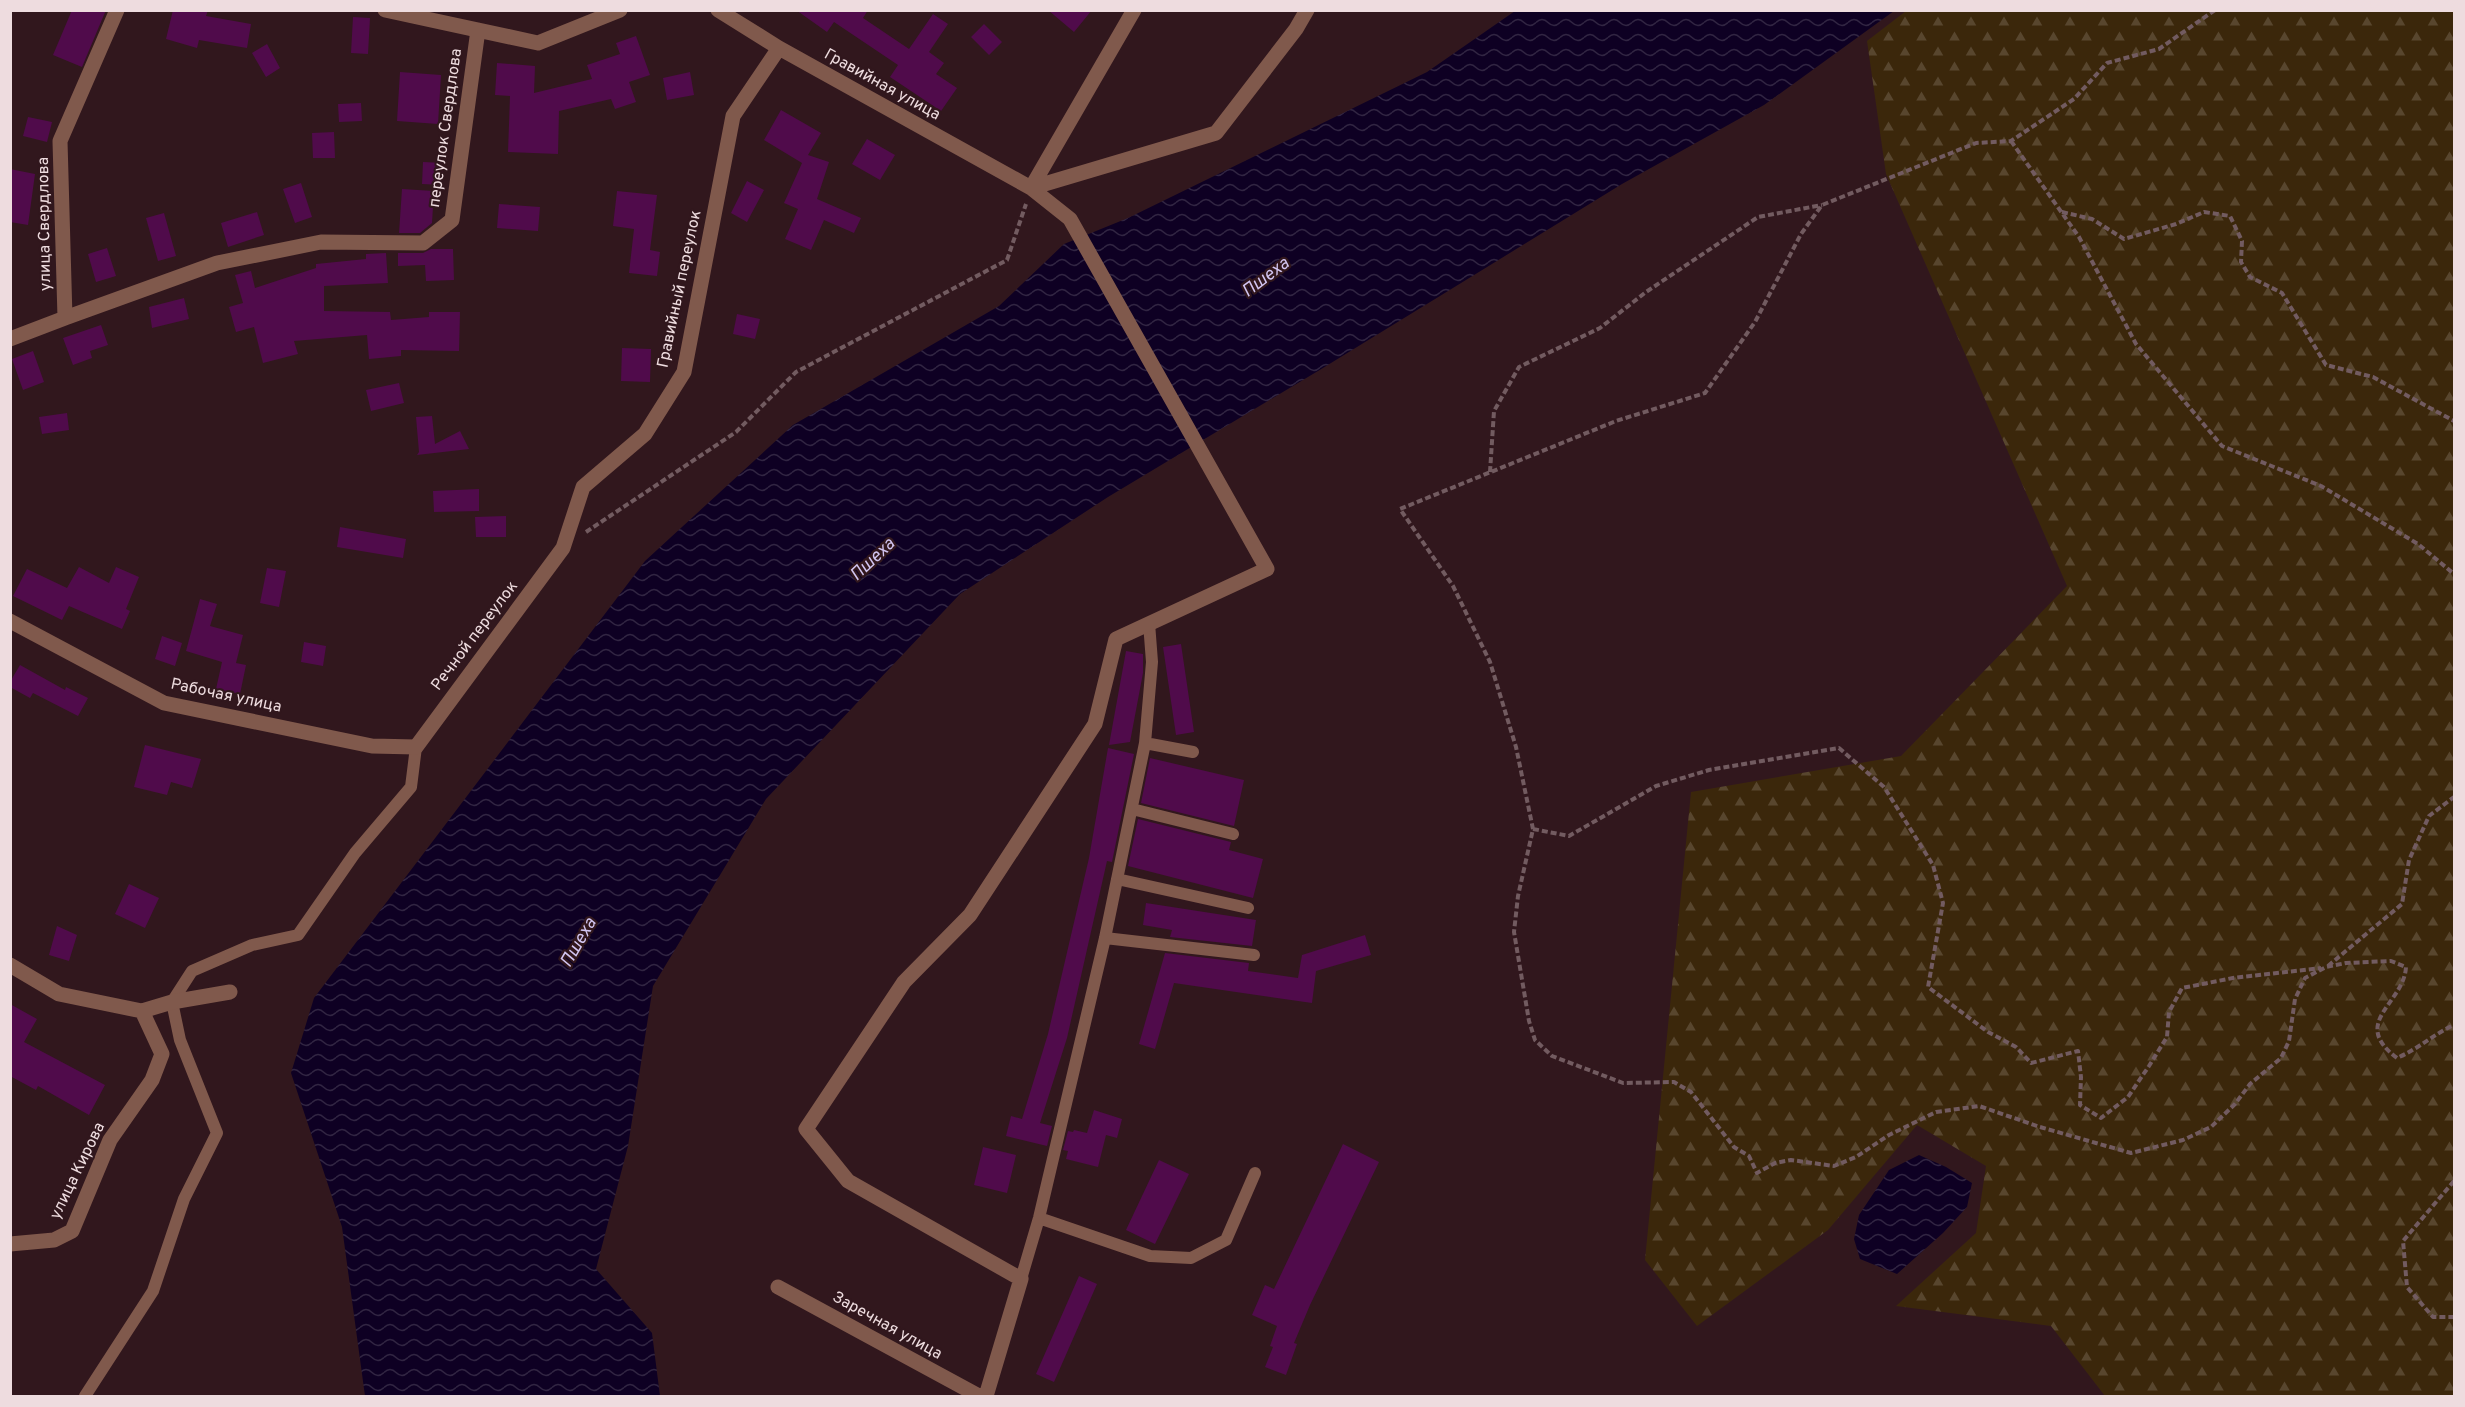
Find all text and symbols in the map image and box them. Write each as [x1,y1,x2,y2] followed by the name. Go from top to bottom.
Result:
[820,45,944,125] street label: Гравийная улица
[425,47,467,209] street label: переулок Свердлова
[34,157,56,291] street label: улица Свердлова
[654,208,706,370] street label: Гравийный переулок
[1238,252,1295,303] water label: Пшеха
[846,533,901,587] water label: Пшеха
[427,577,523,695] street label: Речной переулок
[169,674,283,718] street label: Рабочая улица
[556,913,603,972] water label: Пшеха
[46,1119,110,1223] street label: улица Кирова
[829,1288,945,1364] street label: Заречная улица

